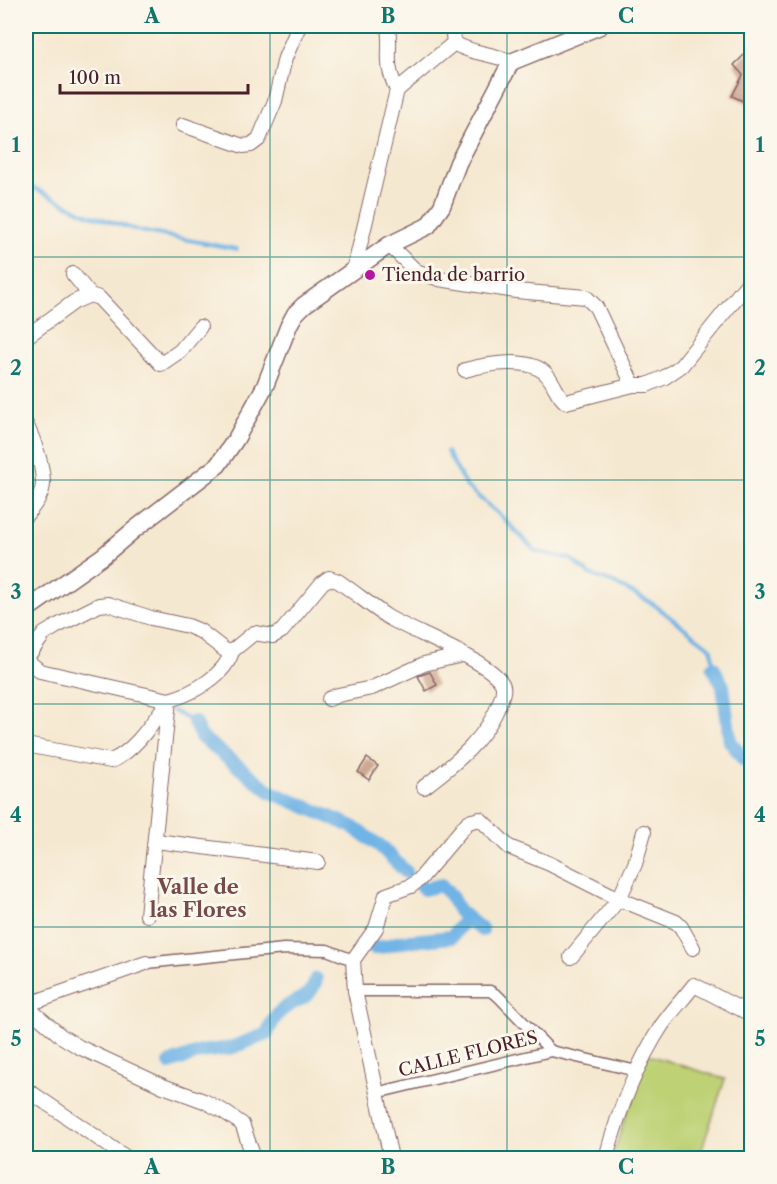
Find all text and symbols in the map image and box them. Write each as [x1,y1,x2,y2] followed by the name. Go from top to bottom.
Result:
[143,4,160,28] text: A
[381,4,396,28] text: B
[618,4,634,28] text: C
[60,57,248,95] scale bar
[69,67,121,89] text: 100 m
[12,133,21,157] text: 1
[756,133,765,157] text: 1
[382,264,525,286] place label: Tienda de barrio
[363,268,377,282] marker: Tienda de barrio
[10,356,22,380] text: 2
[754,356,766,380] text: 2
[10,580,22,604] text: 3
[754,580,766,604] text: 3
[10,803,22,827] text: 4
[754,803,766,827] text: 4
[150,875,247,922] district label: Valle de las Flores
[396,1026,540,1082] street label: CALLE FLORES
[10,1027,22,1051] text: 5
[754,1027,766,1051] text: 5
[143,1155,160,1179] text: A
[381,1155,396,1179] text: B
[618,1155,634,1179] text: C

